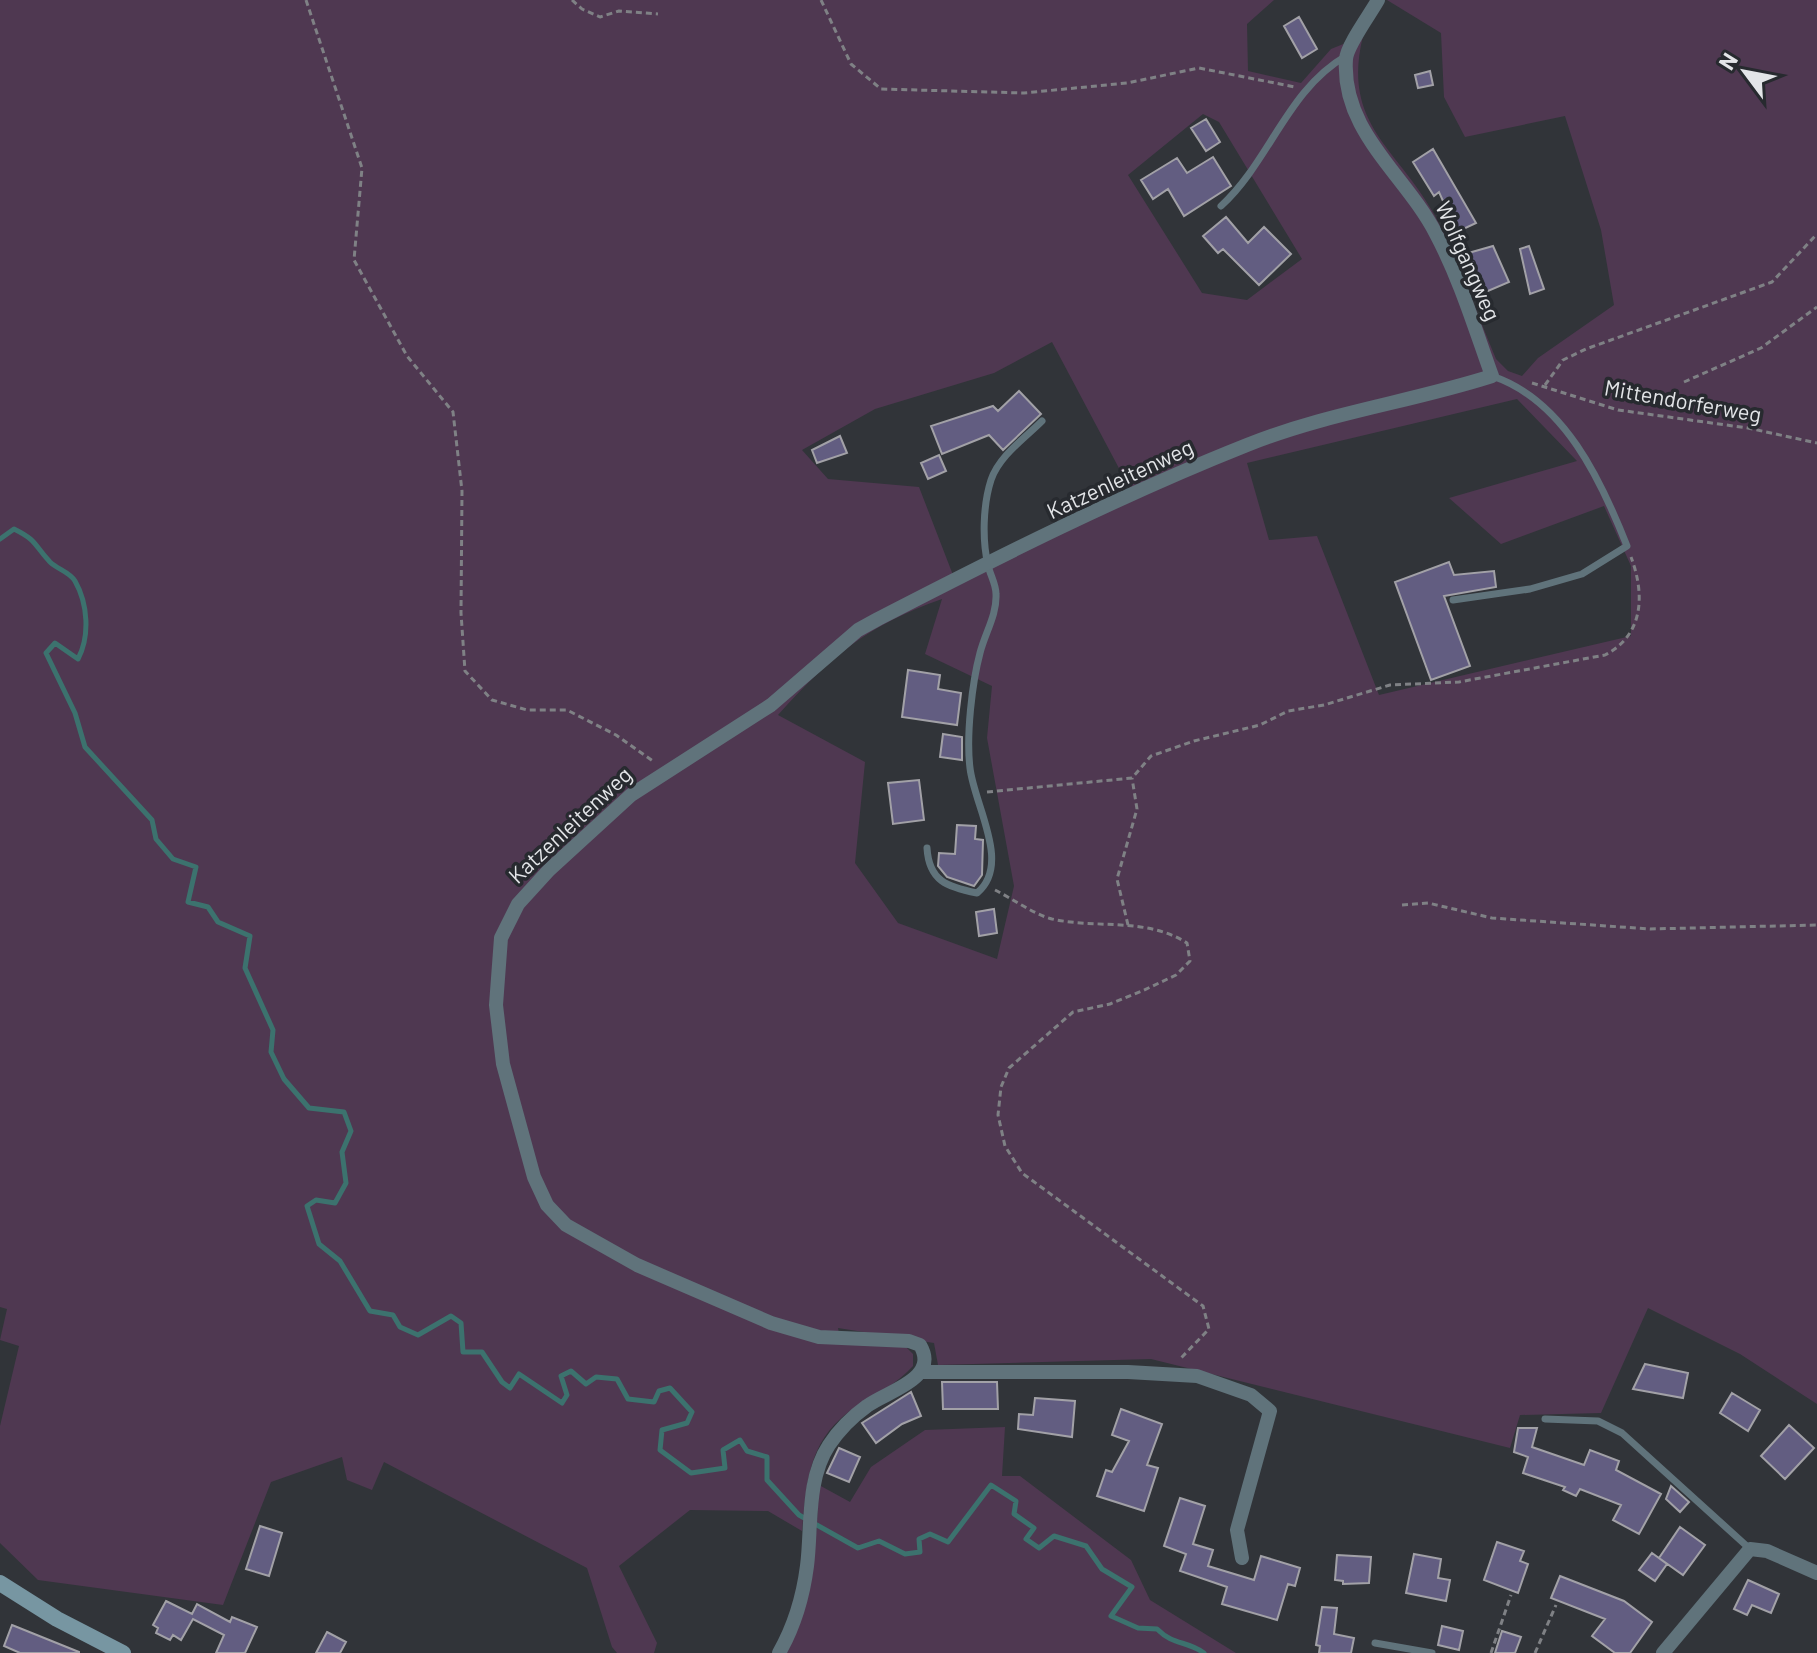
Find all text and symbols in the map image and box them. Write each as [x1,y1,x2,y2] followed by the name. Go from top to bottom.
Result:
[1705,32,1785,112] north arrow
[1712,48,1742,74] text: N
[1431,197,1507,324] street label: Wolfgangweg
[1603,373,1764,427] street label: Mittendorferweg
[1042,433,1197,523] street label: Katzenleitenweg
[503,761,636,888] street label: Katzenleitenweg

